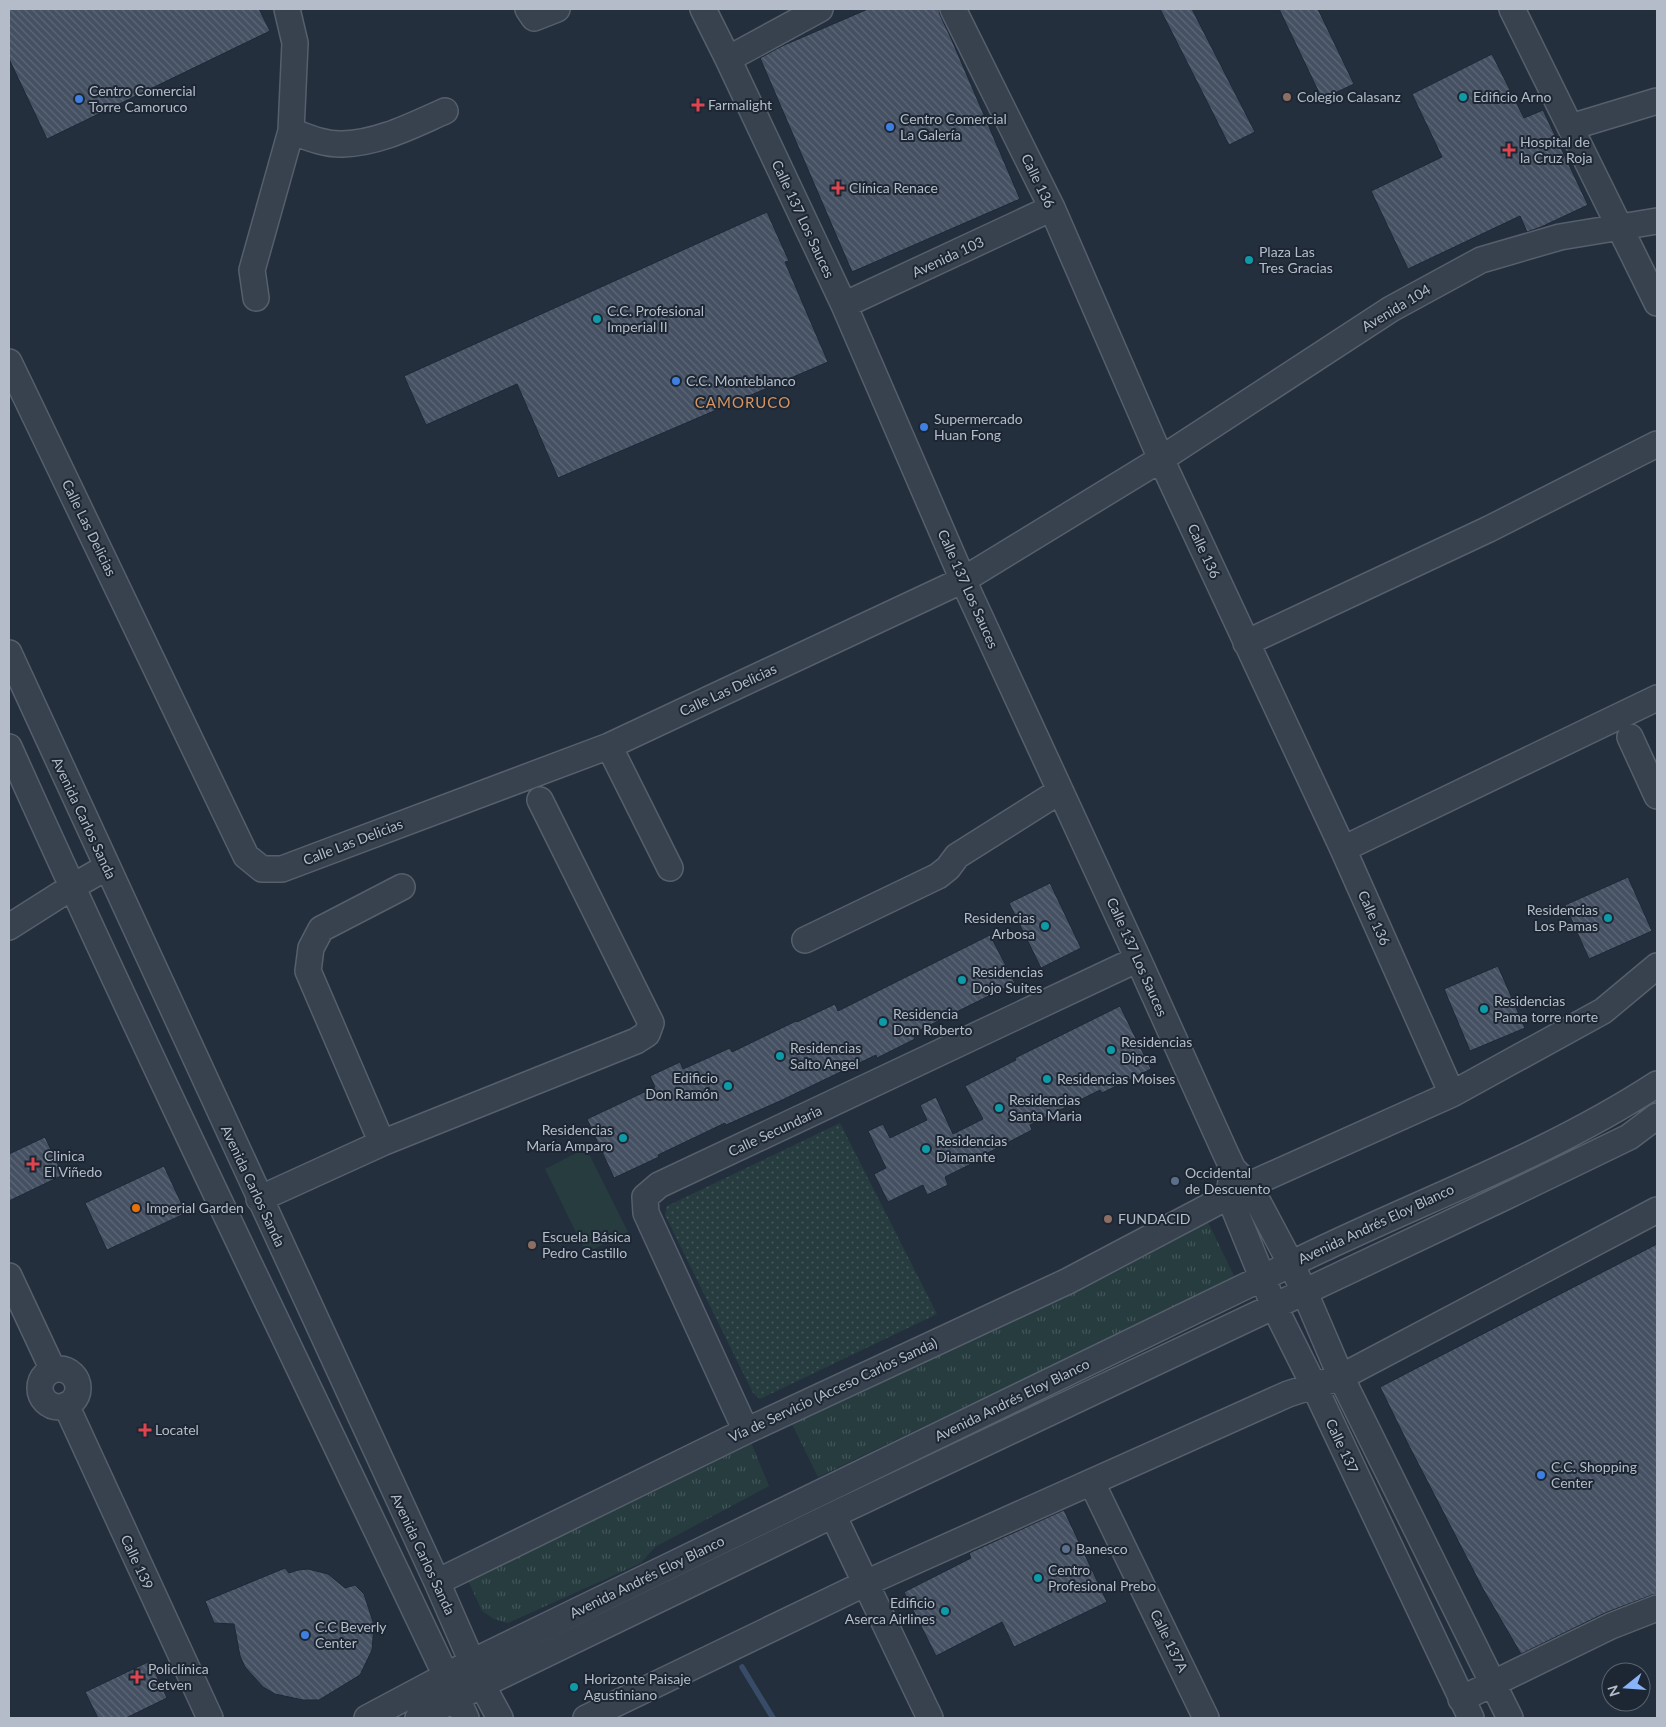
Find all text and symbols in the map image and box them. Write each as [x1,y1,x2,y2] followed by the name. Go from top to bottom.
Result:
[89,82,196,115] place label: Centro Comercial Torre Camoruco
[1297,88,1401,105] place label: Colegio Calasanz
[1473,88,1551,105] place label: Edificio Arno
[1281,91,1293,103] marker: Colegio Calasanz
[1457,91,1469,103] marker: Edificio Arno
[73,93,85,105] marker: Centro Comercial Torre Camoruco
[708,96,772,113] place label: Farmalight
[692,99,704,111] marker: Farmalight
[900,110,1007,143] place label: Centro Comercial La Galería
[884,121,896,133] marker: Centro Comercial La Galería
[1520,133,1593,166] place label: Hospital de la Cruz Roja
[1502,143,1516,157] marker: Hospital de la Cruz Roja
[1018,151,1059,211] street label: Calle 136
[769,157,838,281] street label: Calle 137 Los Sauces
[849,179,938,196] place label: Clínica Renace
[831,181,845,195] marker: Clínica Renace
[909,233,986,281] street label: Avenida 103
[1259,243,1333,276] place label: Plaza Las Tres Gracias
[1243,254,1255,266] marker: Plaza Las Tres Gracias
[1358,280,1433,335] street label: Avenida 104
[607,302,704,335] place label: C.C. Profesional Imperial II
[591,313,603,325] marker: C.C. Profesional Imperial II
[686,372,796,389] place label: C.C. Monteblanco
[670,375,682,387] marker: C.C. Monteblanco
[695,393,791,411] district label: CAMORUCO
[934,410,1023,443] place label: Supermercado Huan Fong
[918,421,930,433] marker: Supermercado Huan Fong
[59,477,120,579] street label: Calle Las Delicias
[1184,521,1224,581] street label: Calle 136
[935,527,1002,651] street label: Calle 137 Los Sauces
[676,660,779,720] street label: Calle Las Delicias
[49,754,120,881] street label: Avenida Carlos Sanda
[301,815,405,868] street label: Calle Las Delicias
[1355,888,1394,948] street label: Calle 136
[1104,895,1171,1019] street label: Calle 137 Los Sauces
[1527,901,1598,934] place label: Residencias Los Pamas
[964,909,1035,942] place label: Residencias Arbosa
[1602,912,1614,924] marker: Residencias Los Pamas
[1039,920,1051,932] marker: Residencias Arbosa
[972,963,1043,996] place label: Residencias Dojo Suites
[956,974,968,986] marker: Residencias Dojo Suites
[1494,992,1598,1025] place label: Residencias Pama torre norte
[1478,1003,1490,1015] marker: Residencias Pama torre norte
[893,1005,972,1038] place label: Residencia Don Roberto
[877,1016,889,1028] marker: Residencia Don Roberto
[1121,1033,1192,1066] place label: Residencias Dipca
[790,1039,861,1072] place label: Residencias Salto Angel
[1105,1044,1117,1056] marker: Residencias Dipca
[774,1050,786,1062] marker: Residencias Salto Angel
[645,1069,718,1102] place label: Edificio Don Ramón
[1057,1070,1175,1087] place label: Residencias Moises
[1041,1073,1053,1085] marker: Residencias Moises
[722,1080,734,1092] marker: Edificio Don Ramón
[1009,1091,1082,1124] place label: Residencias Santa Maria
[725,1101,824,1160] street label: Calle Secundaria
[993,1102,1005,1114] marker: Residencias Santa Maria
[526,1121,613,1154] place label: Residencias María Amparo
[218,1122,289,1249] street label: Avenida Carlos Sanda
[617,1132,629,1144] marker: Residencias María Amparo
[936,1132,1007,1165] place label: Residencias Diamante
[920,1143,932,1155] marker: Residencias Diamante
[44,1147,102,1180] place label: Clinica El Viñedo
[26,1157,40,1171] marker: Clinica El Viñedo
[1185,1164,1270,1197] place label: Occidental de Descuento
[1169,1175,1181,1187] marker: Occidental de Descuento
[1295,1180,1457,1267] street label: Avenida Andrés Eloy Blanco
[146,1199,244,1216] place label: Imperial Garden
[130,1202,142,1214] marker: Imperial Garden
[1118,1210,1190,1227] place label: FUNDACID
[1102,1213,1114,1225] marker: FUNDACID
[542,1228,631,1261] place label: Escuela Básica Pedro Castillo
[526,1239,538,1251] marker: Escuela Básica Pedro Castillo
[726,1334,940,1445] street label: Vía de Servicio (Acceso Carlos Sanda)
[931,1355,1092,1445] street label: Avenida Andrés Eloy Blanco
[1322,1416,1362,1476] street label: Calle 137
[155,1421,199,1438] place label: Locatel
[139,1424,151,1436] marker: Locatel
[1551,1458,1637,1491] place label: C.C. Shopping Center
[1535,1469,1547,1481] marker: C.C. Shopping Center
[388,1490,459,1617] street label: Avenida Carlos Sanda
[117,1532,157,1592] street label: Calle 139
[566,1532,727,1622] street label: Avenida Andrés Eloy Blanco
[1076,1540,1128,1557] place label: Banesco
[1060,1543,1072,1555] marker: Banesco
[1048,1561,1156,1594] place label: Centro Profesional Prebo
[1032,1572,1044,1584] marker: Centro Profesional Prebo
[845,1594,935,1627] place label: Edificio Aserca Airlines
[939,1605,951,1617] marker: Edificio Aserca Airlines
[1147,1607,1192,1675] street label: Calle 137A
[315,1618,387,1651] place label: C.C Beverly Center
[299,1629,311,1641] marker: C.C Beverly Center
[148,1660,209,1693] place label: Policlínica Cetven
[1601,1662,1651,1712] north arrow
[130,1670,144,1684] marker: Policlínica Cetven
[584,1670,691,1703] place label: Horizonte Paisaje Agustiniano
[568,1681,580,1693] marker: Horizonte Paisaje Agustiniano
[1603,1683,1623,1699] text: N

